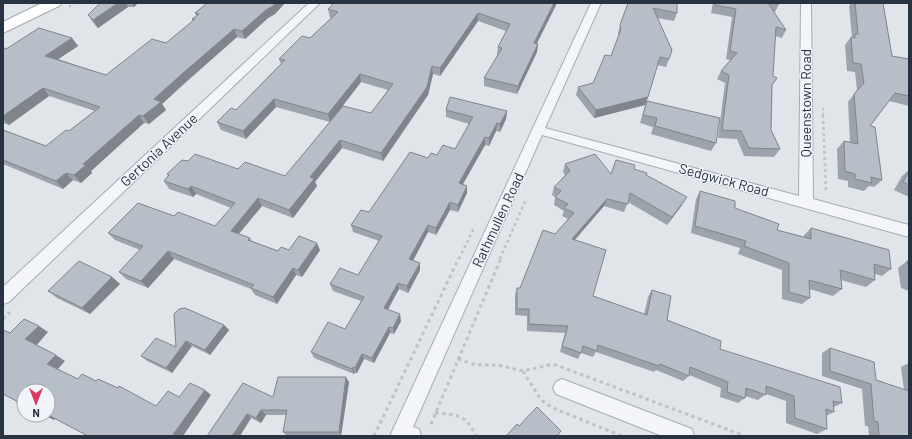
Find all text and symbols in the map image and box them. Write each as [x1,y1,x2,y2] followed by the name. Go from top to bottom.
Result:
[797,49,814,157] street label: Queenstown Road
[117,110,201,190] street label: Gertonia Avenue
[677,159,771,200] street label: Sedgwick Road
[468,170,527,270] street label: Rathmullen Road
[16,383,56,423] north arrow
[32,407,40,420] text: N

